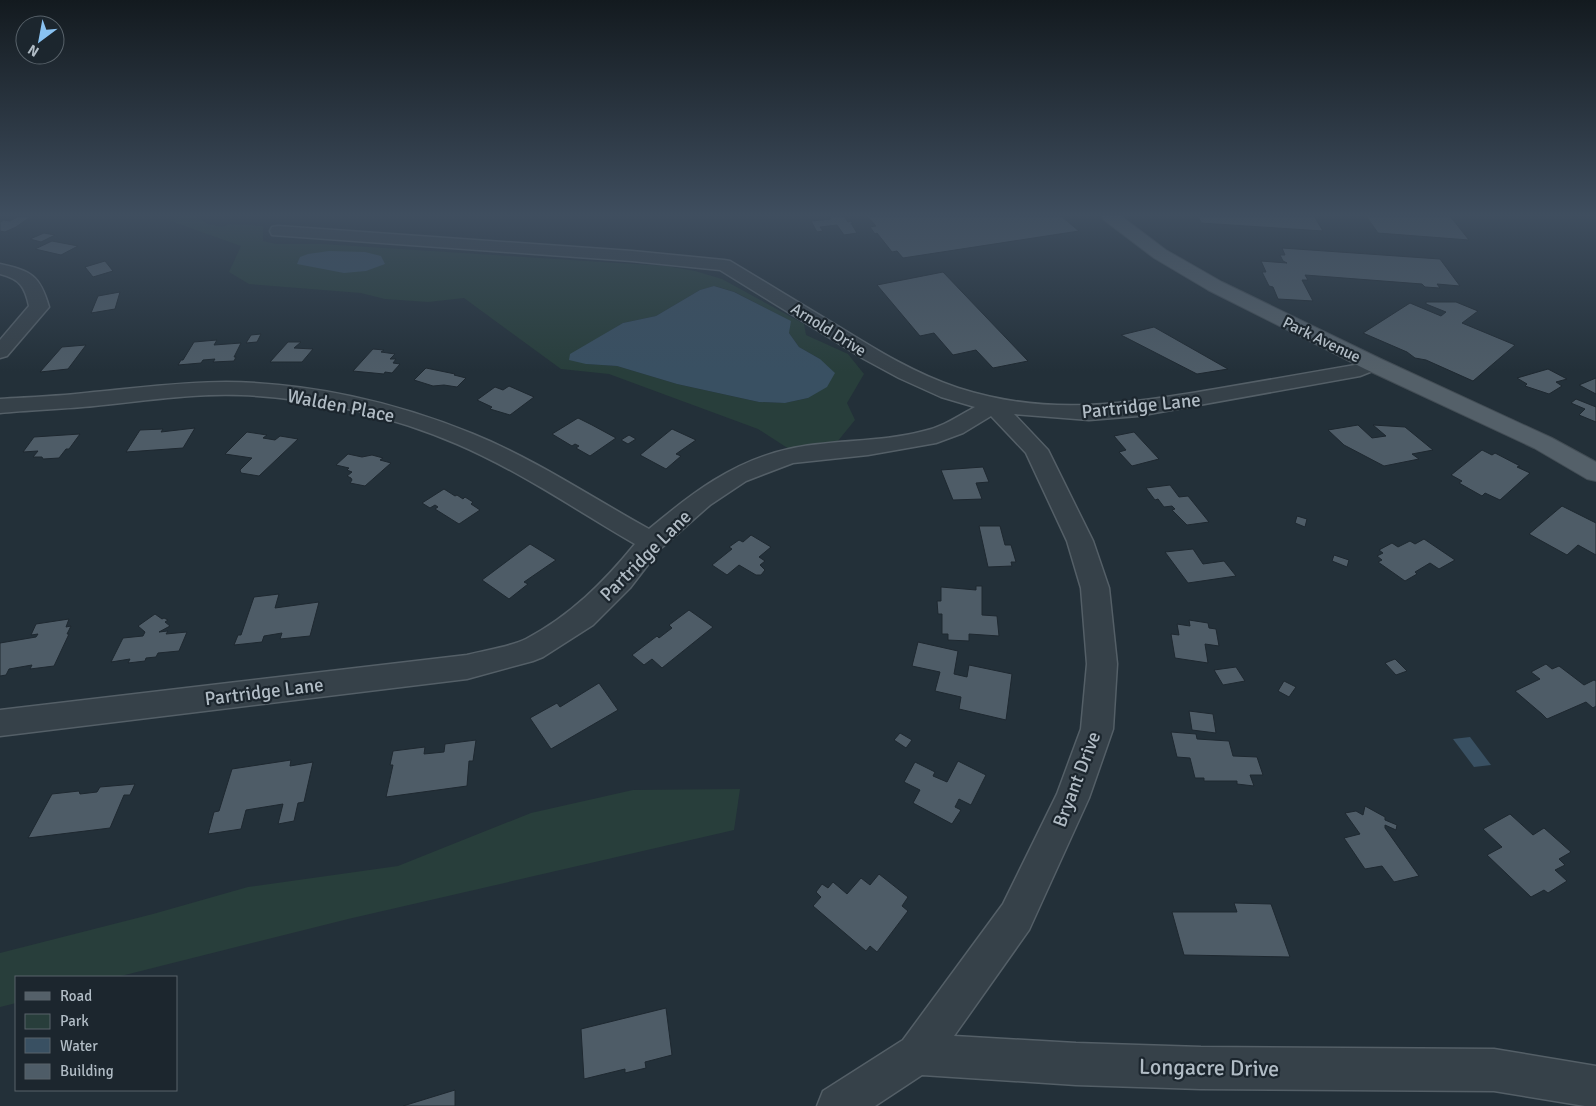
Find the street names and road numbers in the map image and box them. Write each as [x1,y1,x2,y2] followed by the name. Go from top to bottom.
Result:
[787,299,870,361] street label: Arnold Drive
[1279,312,1364,367] street label: Park Avenue
[285,384,397,428] street label: Walden Place
[1080,388,1202,424] street label: Partridge Lane
[595,505,696,606] street label: Partridge Lane
[203,673,325,711] street label: Partridge Lane
[1048,728,1106,831] street label: Bryant Drive
[1139,1053,1279,1082] street label: Longacre Drive

